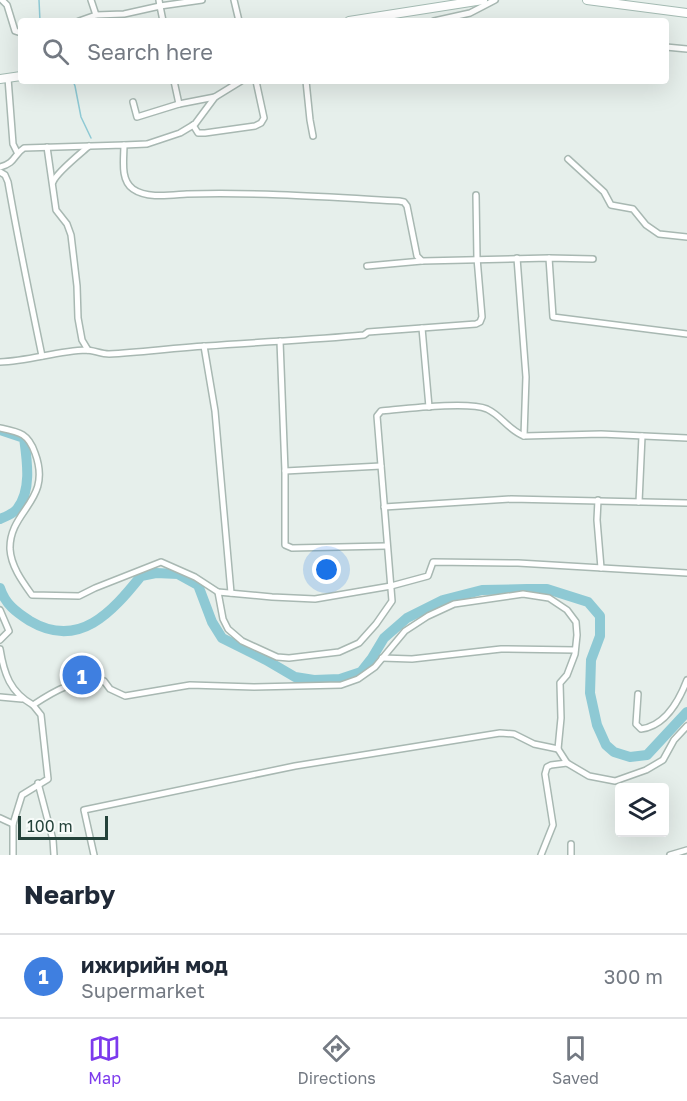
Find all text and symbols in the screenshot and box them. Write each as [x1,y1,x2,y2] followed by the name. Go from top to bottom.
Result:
[18,18,669,84] search box
[39,35,72,68] icon: search
[87,38,213,65] text: Search here
[312,555,341,584] your location
[62,652,101,698] pin: 1
[615,783,669,837] map controls
[615,783,669,837] button: layers
[18,813,108,840] scale bar
[27,816,73,836] text: 100 m
[24,879,115,910] text: Nearby
[81,951,228,978] text: ижирийн мод
[38,964,49,988] text: 1
[604,964,663,988] text: 300 m
[81,978,205,1002] text: Supermarket
[88,1032,121,1088] tab: Map
[298,1032,376,1088] tab: Directions
[552,1032,599,1088] tab: Saved

